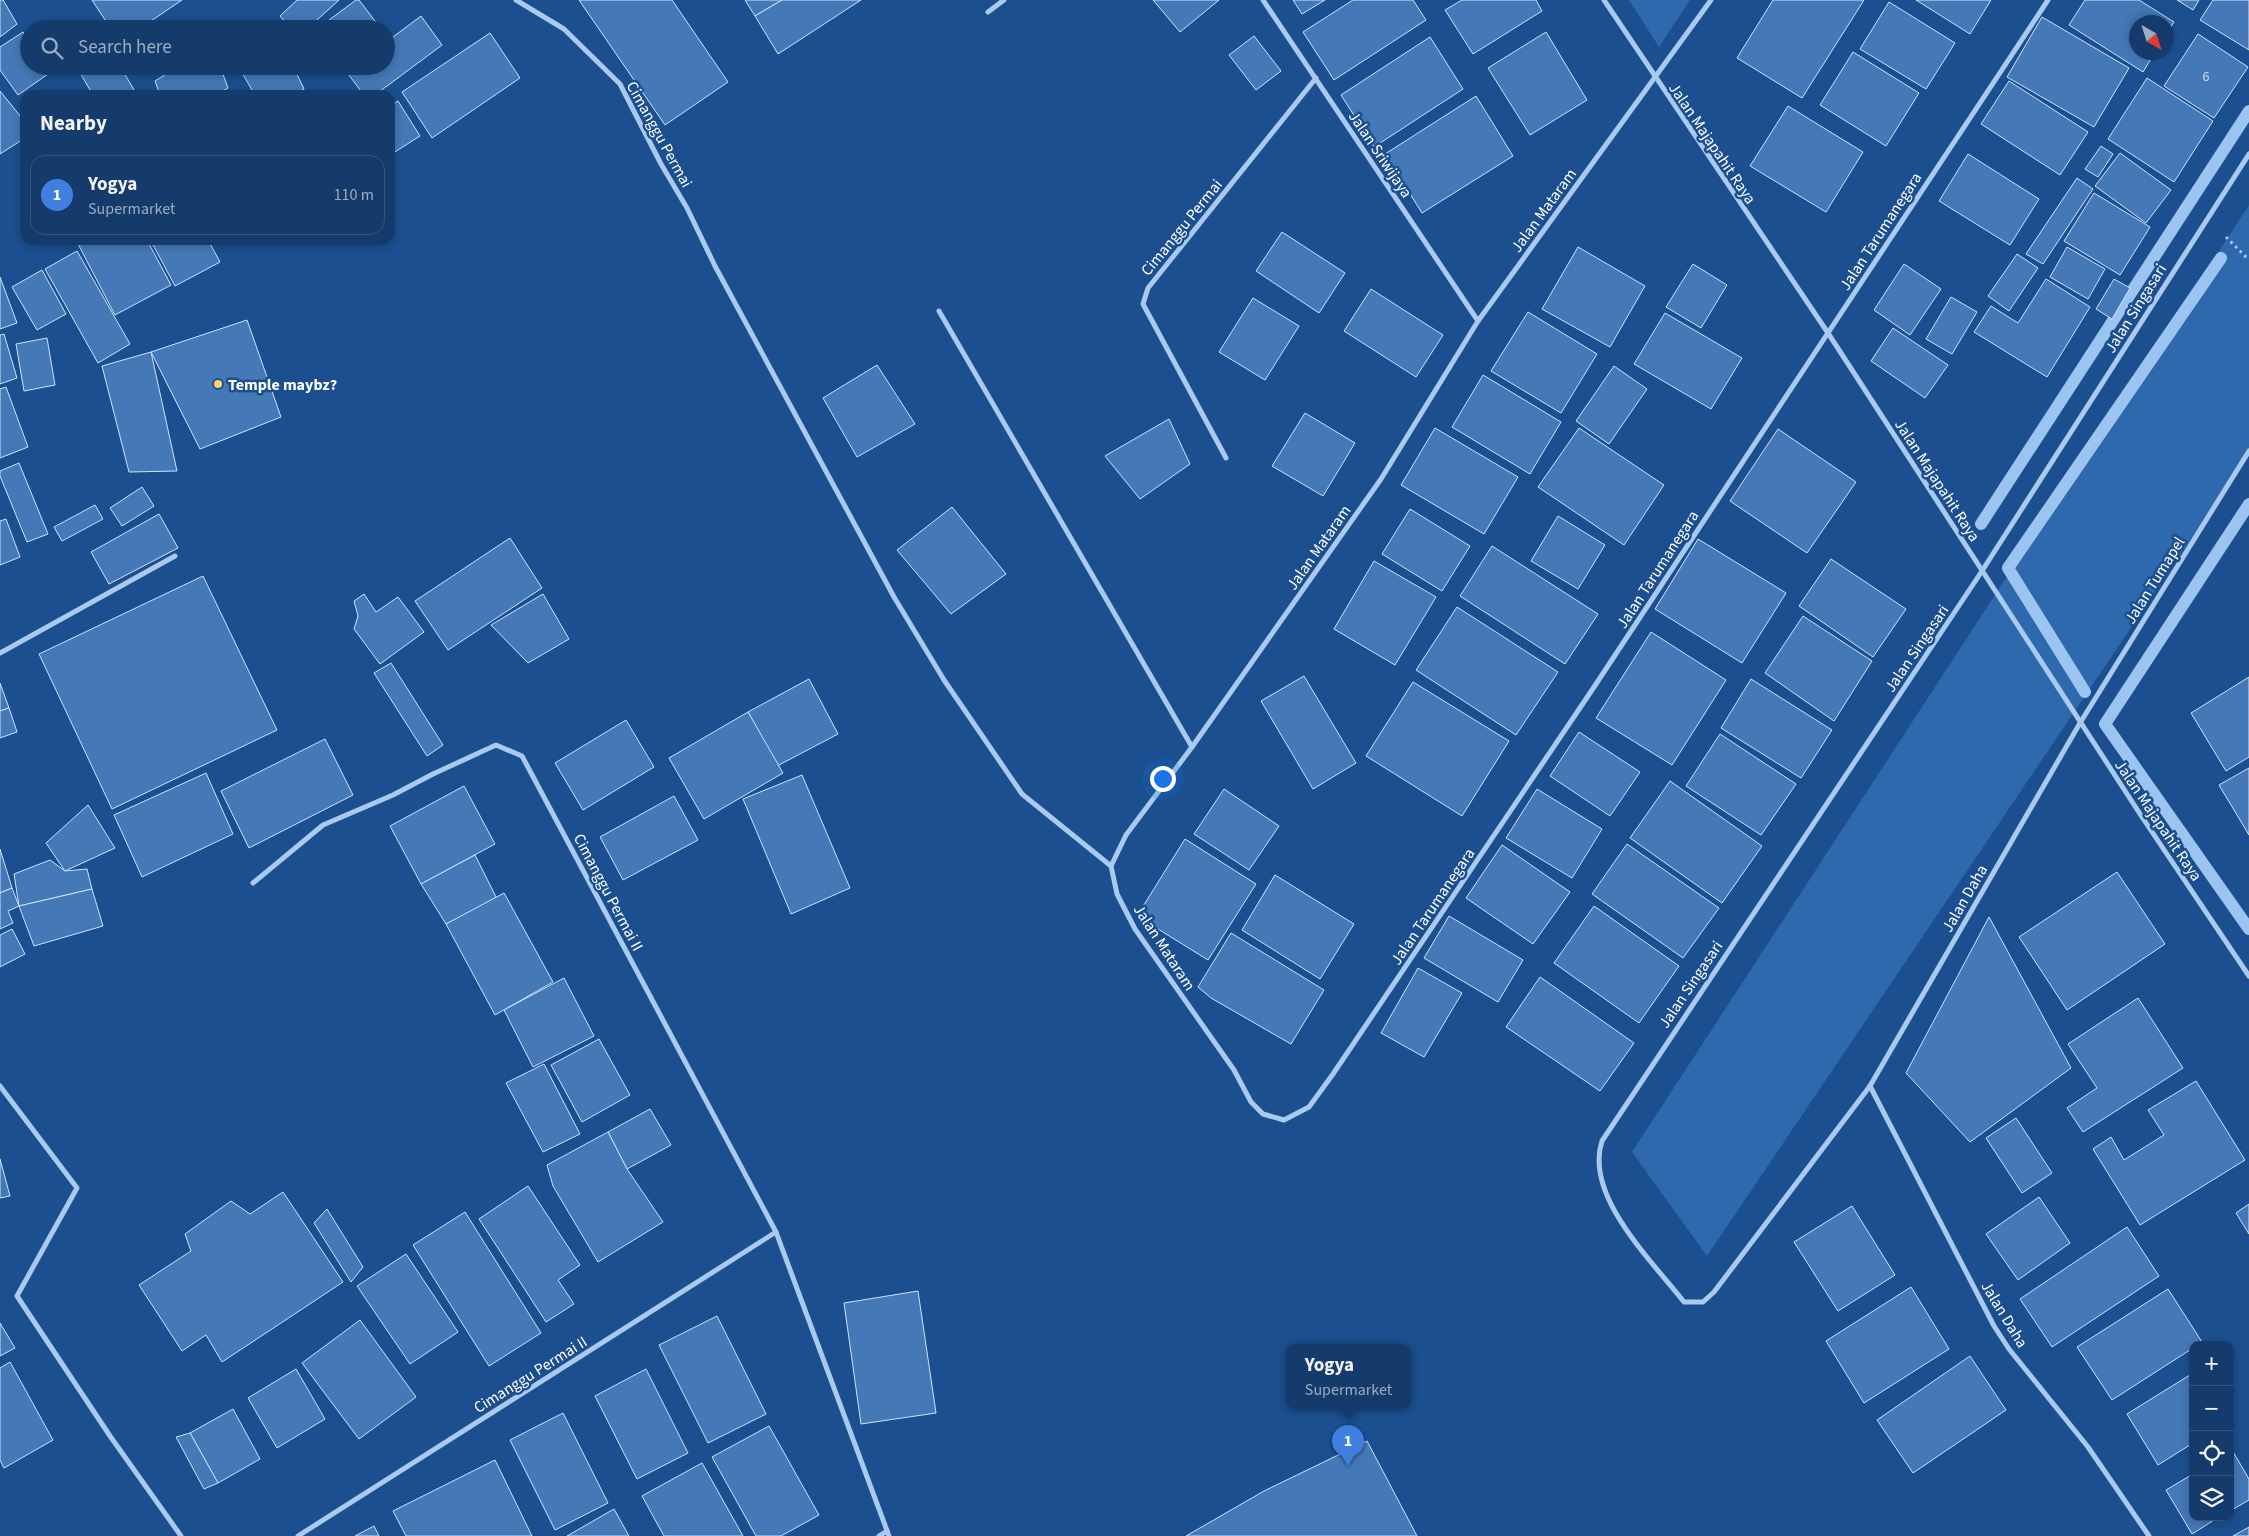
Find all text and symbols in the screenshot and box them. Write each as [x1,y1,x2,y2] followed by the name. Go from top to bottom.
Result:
[2129,15,2174,60] north arrow
[20,20,395,75] search box
[38,34,66,62] icon: search
[78,34,172,61] text: Search here
[2203,67,2210,87] house number: 6
[621,77,698,192] street label: Cimanggu Permai
[1663,79,1761,209] street label: Jalan Majapahit Raya
[1343,107,1417,202] street label: Jalan Sriwijaya
[40,108,107,138] text: Nearby
[1506,164,1582,257] street label: Jalan Mataram
[1834,168,1927,295] street label: Jalan Tarumanegara
[88,171,137,198] text: Yogya
[1136,175,1228,281] street label: Cimanggu Permai
[53,184,61,206] text: 1
[334,184,374,206] text: 110 m
[88,198,175,220] text: Supermarket
[2100,260,2172,357] street label: Jalan Singasari
[228,374,337,396] place label: Temple maybz?
[212,378,224,390] marker: Temple maybz?
[1889,415,1985,546] street label: Jalan Majapahit Raya
[1281,501,1356,594] street label: Jalan Mataram
[1611,506,1704,633] street label: Jalan Tarumanegara
[2119,533,2190,628] street label: Jalan Tumapel
[1879,600,1954,697] street label: Jalan Singasari
[2109,756,2207,886] street label: Jalan Majapahit Raya
[1150,766,1176,792] your location
[568,830,648,955] street label: Cimanggu Permai II
[1386,844,1480,969] street label: Jalan Tarumanegara
[1937,861,1993,936] street label: Jalan Daha
[1128,900,1200,995] street label: Jalan Mataram
[1653,936,1728,1033] street label: Jalan Singasari
[1976,1277,2033,1352] street label: Jalan Daha
[469,1331,592,1419] street label: Cimanggu Permai II
[2189,1341,2234,1521] map controls
[2189,1341,2234,1386] button: +
[1286,1344,1411,1409] popup
[1305,1352,1354,1379] text: Yogya
[1305,1379,1392,1401] text: Supermarket
[2189,1386,2234,1431] button: −
[1332,1425,1364,1466] pin: 1
[2189,1431,2234,1476] button: locate
[2189,1476,2234,1521] button: layers

